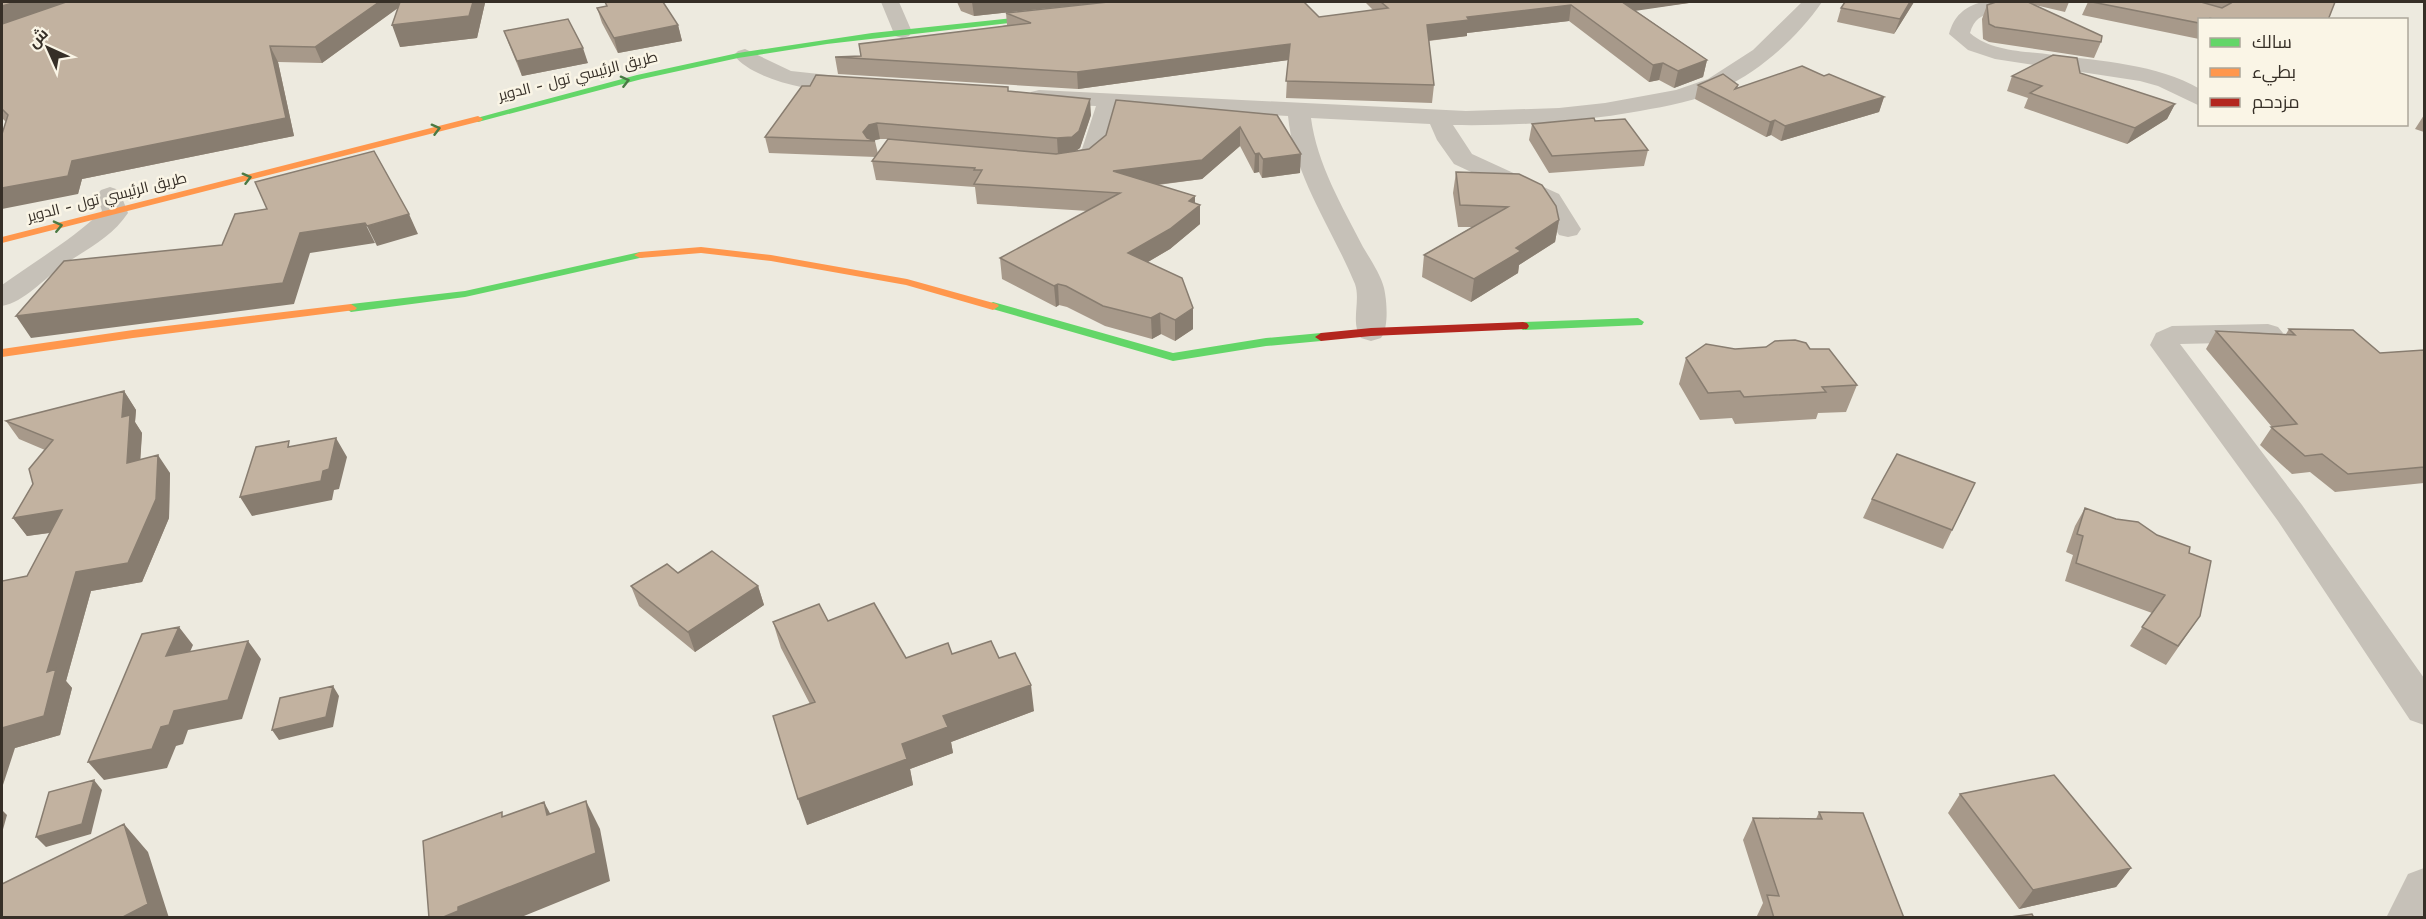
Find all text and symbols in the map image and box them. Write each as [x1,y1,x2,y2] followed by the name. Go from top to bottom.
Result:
[18,18,78,78] north arrow
[2198,18,2408,126] legend
[24,24,52,52] text: ش
[2252,31,2292,52] text: سالك
[495,47,660,108] street label: طريق الرئيسي تول - الدوير
[2252,61,2296,86] text: بطيء
[620,76,630,89] one-way arrow
[2252,91,2300,114] text: مزدحم
[431,124,441,137] one-way arrow
[24,168,189,229] street label: طريق الرئيسي تول - الدوير
[242,173,252,186] one-way arrow
[53,221,63,234] one-way arrow

